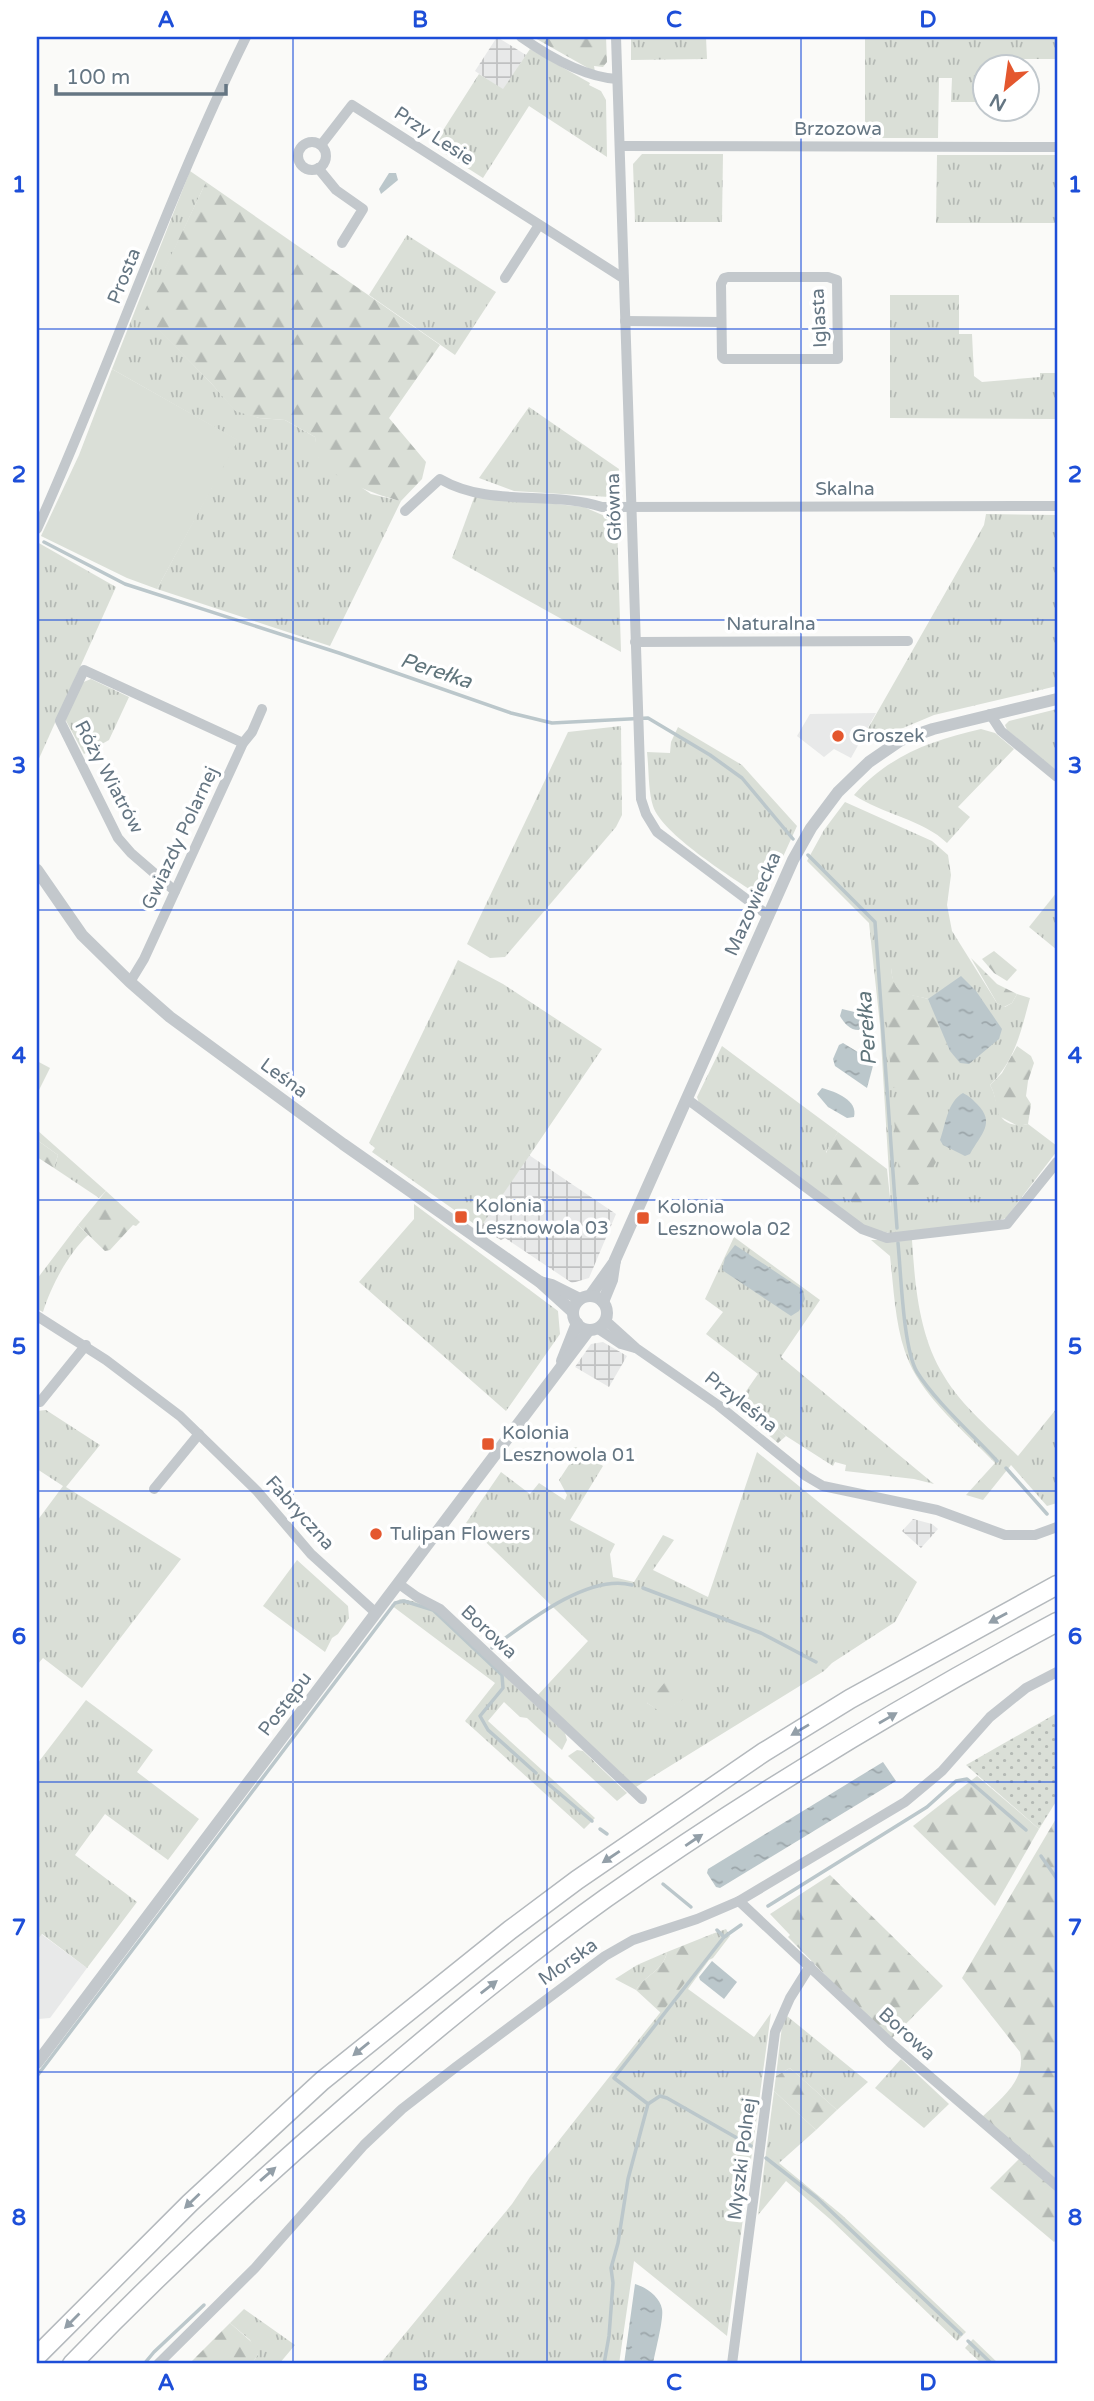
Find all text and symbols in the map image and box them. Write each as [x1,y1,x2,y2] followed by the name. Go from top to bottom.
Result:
[157,6,175,34] text: A
[412,6,428,34] text: B
[666,6,682,34] text: C
[919,6,937,34] text: D
[56,52,226,96] scale bar
[972,52,1042,122] north arrow
[66,65,130,90] text: 100 m
[986,89,1010,115] text: N
[390,102,478,170] street label: Przy Lesie
[794,118,882,140] street label: Brzozowa
[12,171,26,199] text: 1
[1068,171,1082,199] text: 1
[103,245,145,307] street label: Prosta
[806,288,832,348] street label: Iglasta
[12,461,26,489] text: 2
[1068,461,1082,489] text: 2
[602,473,626,541] street label: Główna
[815,478,875,500] street label: Skalna
[726,613,816,635] street label: Naturalna
[397,648,476,695] water label: Perełka
[70,717,148,837] street label: Róży Wiatrów
[852,725,925,747] place label: Groszek
[830,728,846,744] marker: Groszek
[12,752,26,780] text: 3
[1068,752,1082,780] text: 3
[137,763,223,913] street label: Gwiazdy Polarnej
[720,849,786,959] street label: Mazowiecka
[852,990,882,1067] water label: Perełka
[12,1042,27,1070] text: 4
[1068,1042,1083,1070] text: 4
[256,1054,312,1102] street label: Leśna
[475,1195,609,1239] place label: Kolonia Lesznowola 03
[657,1196,791,1240] place label: Kolonia Lesznowola 02
[453,1209,469,1225] marker: Kolonia Lesznowola 03
[635,1210,651,1226] marker: Kolonia Lesznowola 02
[12,1333,26,1361] text: 5
[1068,1333,1082,1361] text: 5
[700,1367,782,1437] street label: Przyleśna
[502,1422,636,1466] place label: Kolonia Lesznowola 01
[480,1436,496,1452] marker: Kolonia Lesznowola 01
[261,1471,339,1555] street label: Fabryczna
[390,1523,530,1545] place label: Tulipan Flowers
[368,1526,384,1542] marker: Tulipan Flowers
[456,1601,522,1663] street label: Borowa
[988,1612,1007,1624] one-way arrow
[12,1623,26,1651] text: 6
[1068,1623,1082,1651] text: 6
[254,1668,316,1740] street label: Postępu
[878,1712,898,1724] one-way arrow
[790,1723,809,1736] one-way arrow
[685,1833,703,1847] one-way arrow
[602,1850,620,1864] one-way arrow
[12,1914,26,1942] text: 7
[1068,1914,1082,1942] text: 7
[534,1934,602,1990] street label: Morska
[480,1979,498,1994] one-way arrow
[874,2003,940,2065] street label: Borowa
[353,2042,371,2057] one-way arrow
[724,2097,760,2221] street label: Myszki Polnej
[259,2166,277,2182] one-way arrow
[184,2193,201,2209] one-way arrow
[12,2204,26,2232] text: 8
[1068,2204,1082,2232] text: 8
[64,2312,81,2329] one-way arrow
[157,2369,175,2397] text: A
[412,2369,428,2397] text: B
[666,2369,682,2397] text: C
[919,2369,937,2397] text: D

